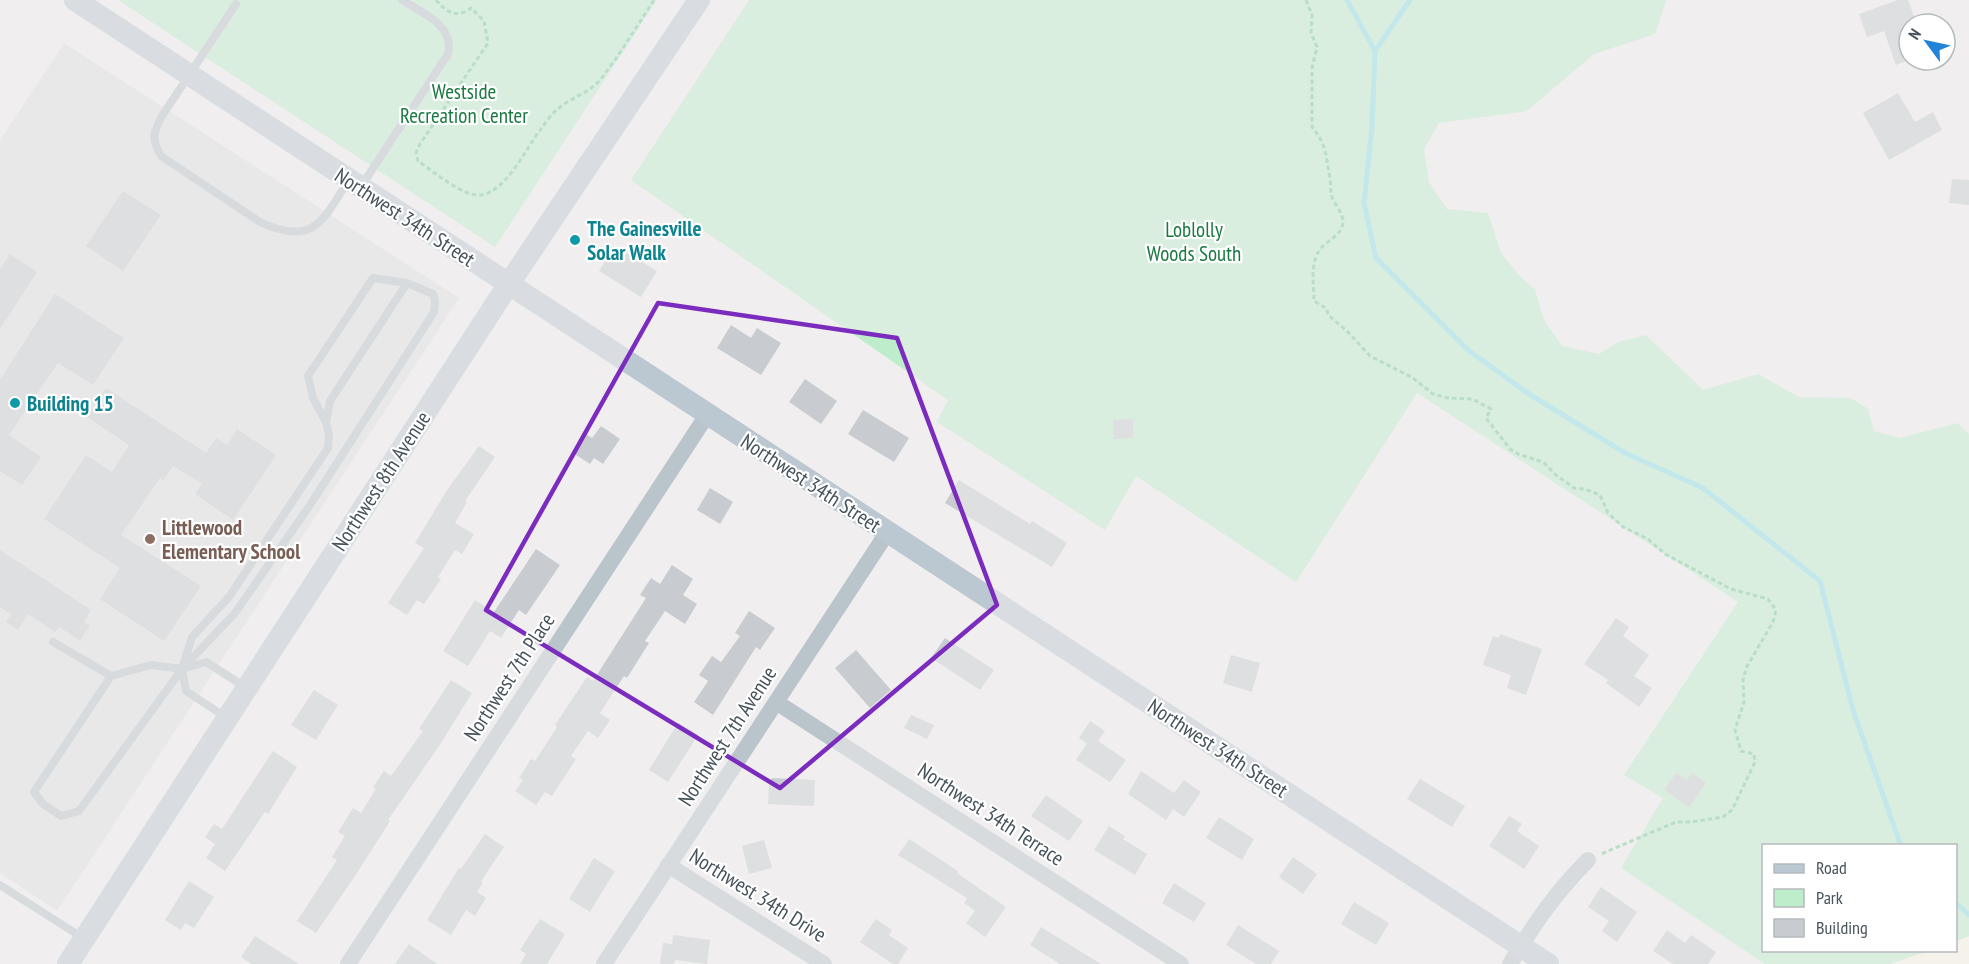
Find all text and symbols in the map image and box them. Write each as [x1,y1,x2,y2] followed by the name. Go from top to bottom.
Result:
[1897,12,1957,72] north arrow
[1904,25,1925,43] text: N
[400,78,528,129] park label: Westside Recreation Center
[330,162,480,272] street label: Northwest 34th Street
[587,215,701,266] place label: The Gainesville Solar Walk
[1147,216,1241,267] park label: Loblolly Woods South
[568,233,582,247] marker: The Gainesville Solar Walk
[27,390,114,417] place label: Building 15
[8,396,22,410] marker: Building 15
[326,406,436,556] street label: Northwest 8th Avenue
[736,428,886,538] street label: Northwest 34th Street
[162,514,301,565] place label: Littlewood Elementary School
[143,532,157,546] marker: Littlewood Elementary School
[458,608,560,746] street label: Northwest 7th Place
[672,661,782,811] street label: Northwest 7th Avenue
[1143,693,1293,803] street label: Northwest 34th Street
[913,757,1069,871] street label: Northwest 34th Terrace
[685,842,831,948] street label: Northwest 34th Drive
[1762,844,1957,952] legend
[1816,856,1847,879] text: Road
[1816,886,1843,909] text: Park
[1816,916,1868,939] text: Building

